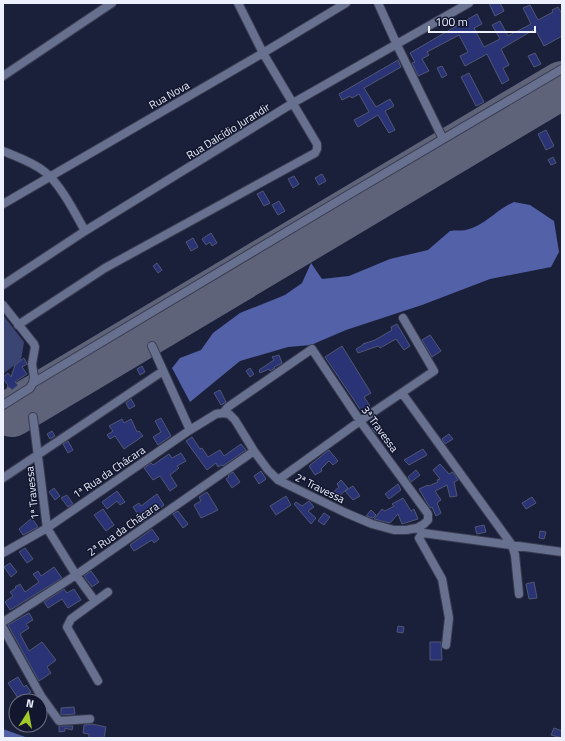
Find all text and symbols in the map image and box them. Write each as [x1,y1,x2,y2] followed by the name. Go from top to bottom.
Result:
[429,8,535,34] scale bar
[435,12,468,31] text: 100 m
[146,77,193,113] street label: Rua Nova
[183,99,273,163] street label: Rua Dalcídio Jurandir
[358,403,402,456] street label: 3ª Travessa
[70,442,149,502] street label: 1ª Rua da Chácara
[21,465,43,520] street label: 1ª Travessa
[292,469,348,507] street label: 2ª Travessa
[84,498,162,560] street label: 2ª Rua da Chácara
[8,693,48,733] north arrow
[25,695,35,712] text: N

